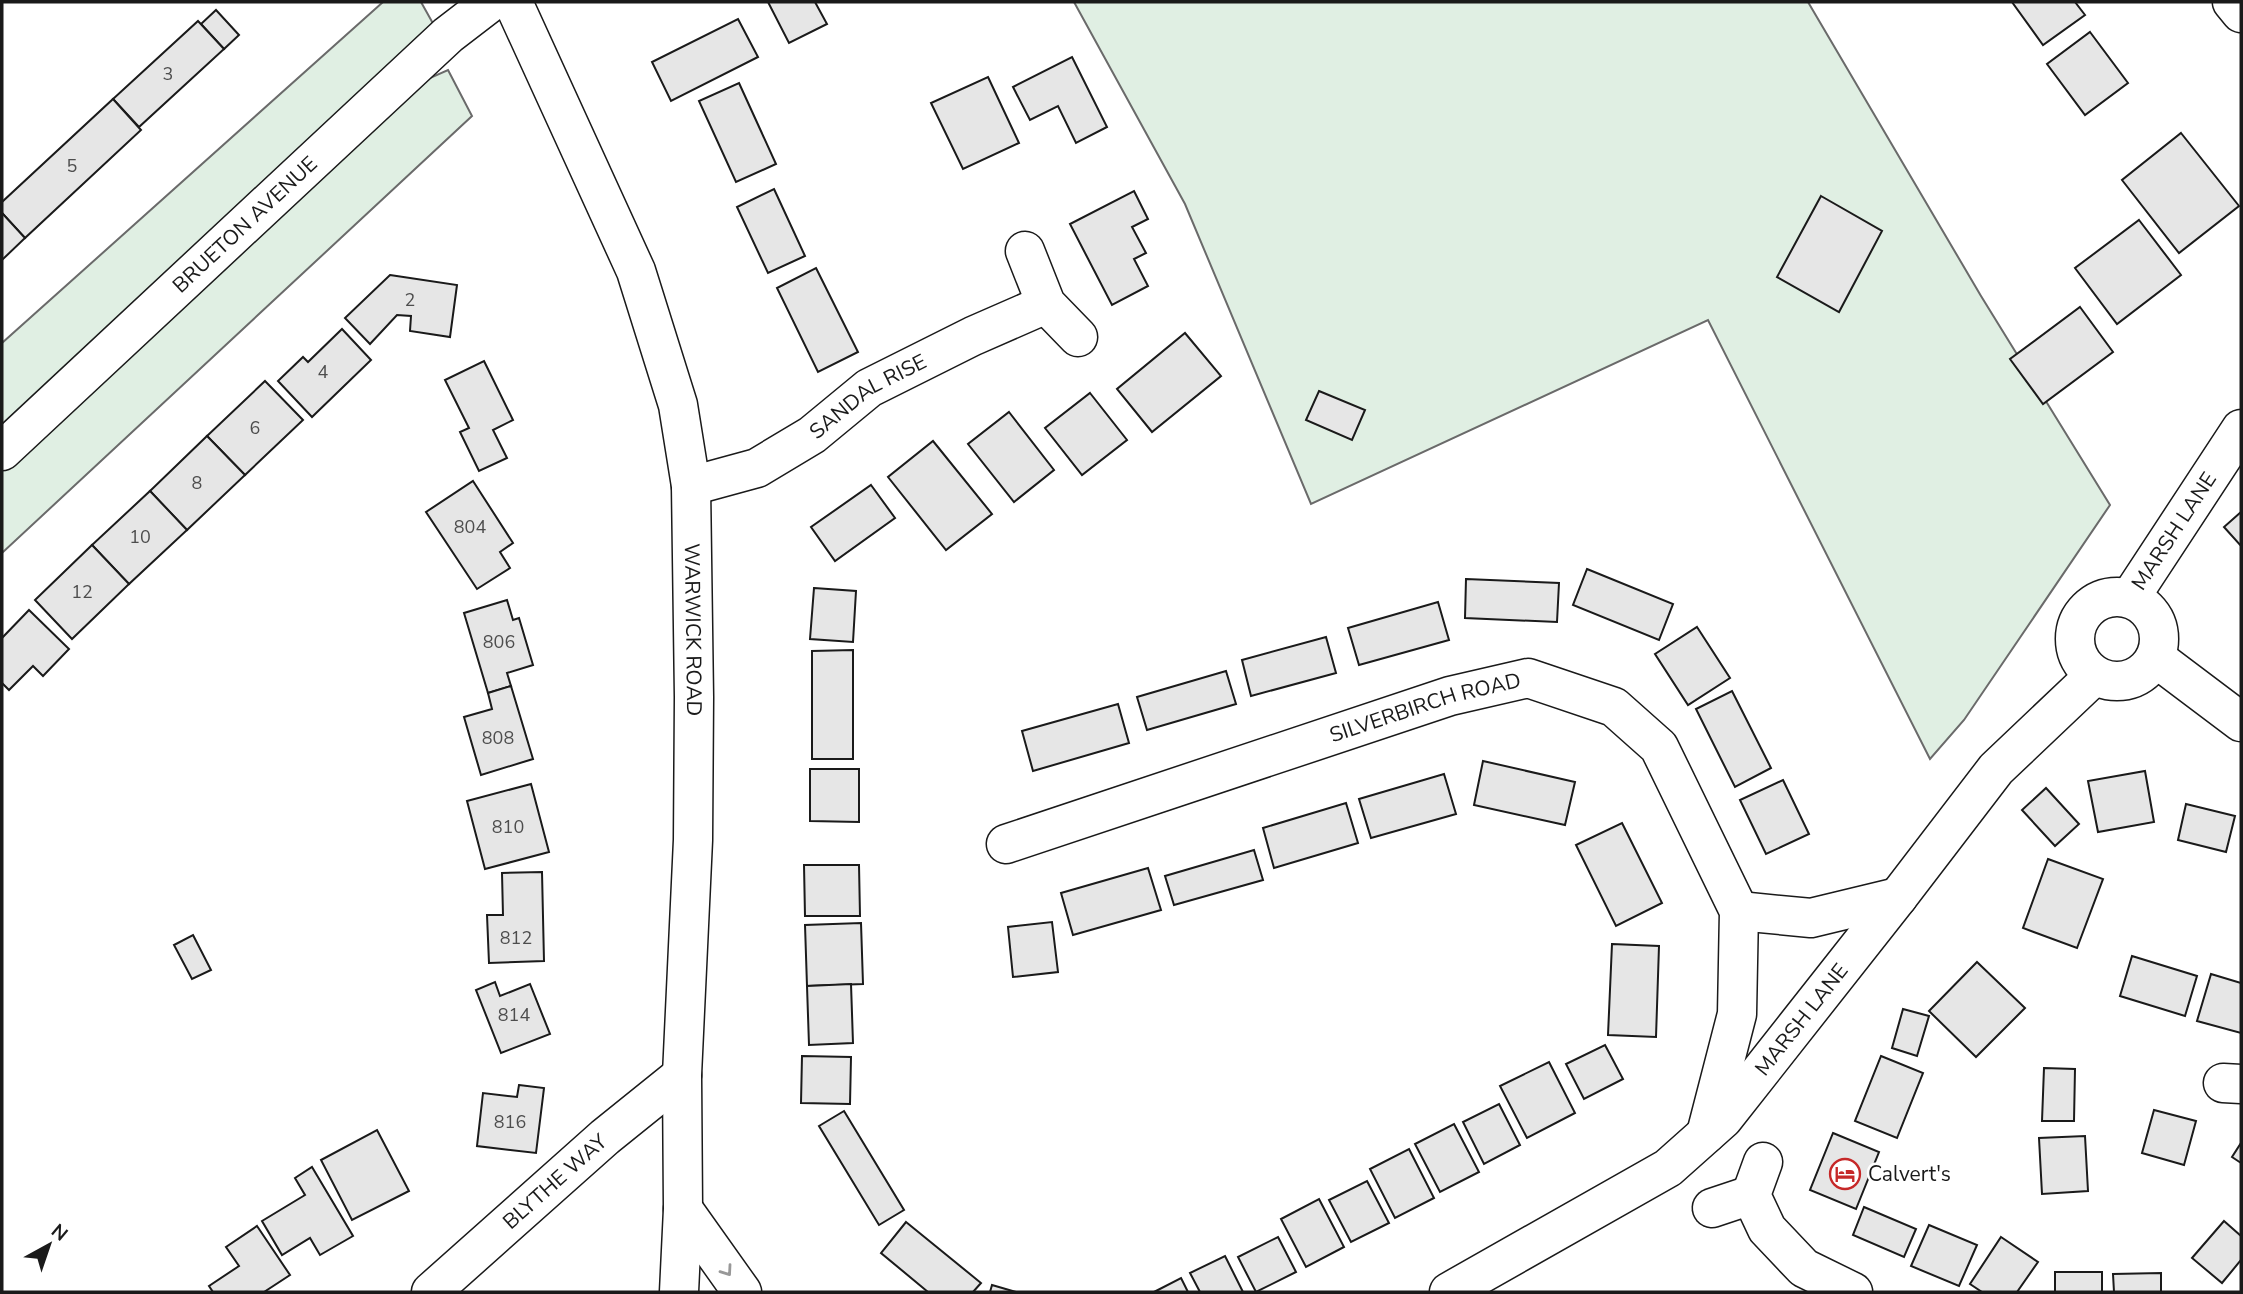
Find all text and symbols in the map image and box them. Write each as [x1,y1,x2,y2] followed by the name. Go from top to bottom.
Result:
[163,62,173,86] house number: 3
[166,150,323,299] street label: BRUETON AVENUE
[67,154,77,178] house number: 5
[405,288,415,312] house number: 2
[804,348,931,445] street label: SANDAL RISE
[318,360,329,384] house number: 4
[250,416,260,440] house number: 6
[2125,467,2223,596] street label: MARSH LANE
[192,471,202,495] house number: 8
[454,515,486,539] house number: 804
[129,525,151,549] house number: 10
[678,543,708,716] street label: WARWICK ROAD
[71,580,93,604] house number: 12
[483,630,515,654] house number: 806
[1326,666,1523,749] street label: SILVERBIRCH ROAD
[482,726,514,750] house number: 808
[492,815,524,839] house number: 810
[500,926,532,950] house number: 812
[1748,958,1854,1081] street label: MARSH LANE
[498,1003,530,1027] house number: 814
[494,1110,526,1134] house number: 816
[497,1127,613,1236] street label: BLYTHE WAY
[1828,1157,1862,1191] hotel icon: Calvert's
[1868,1160,1951,1188] place label: Calvert's
[14,1210,84,1280] north arrow
[45,1218,73,1247] text: N
[719,1263,731,1276] one-way arrow

